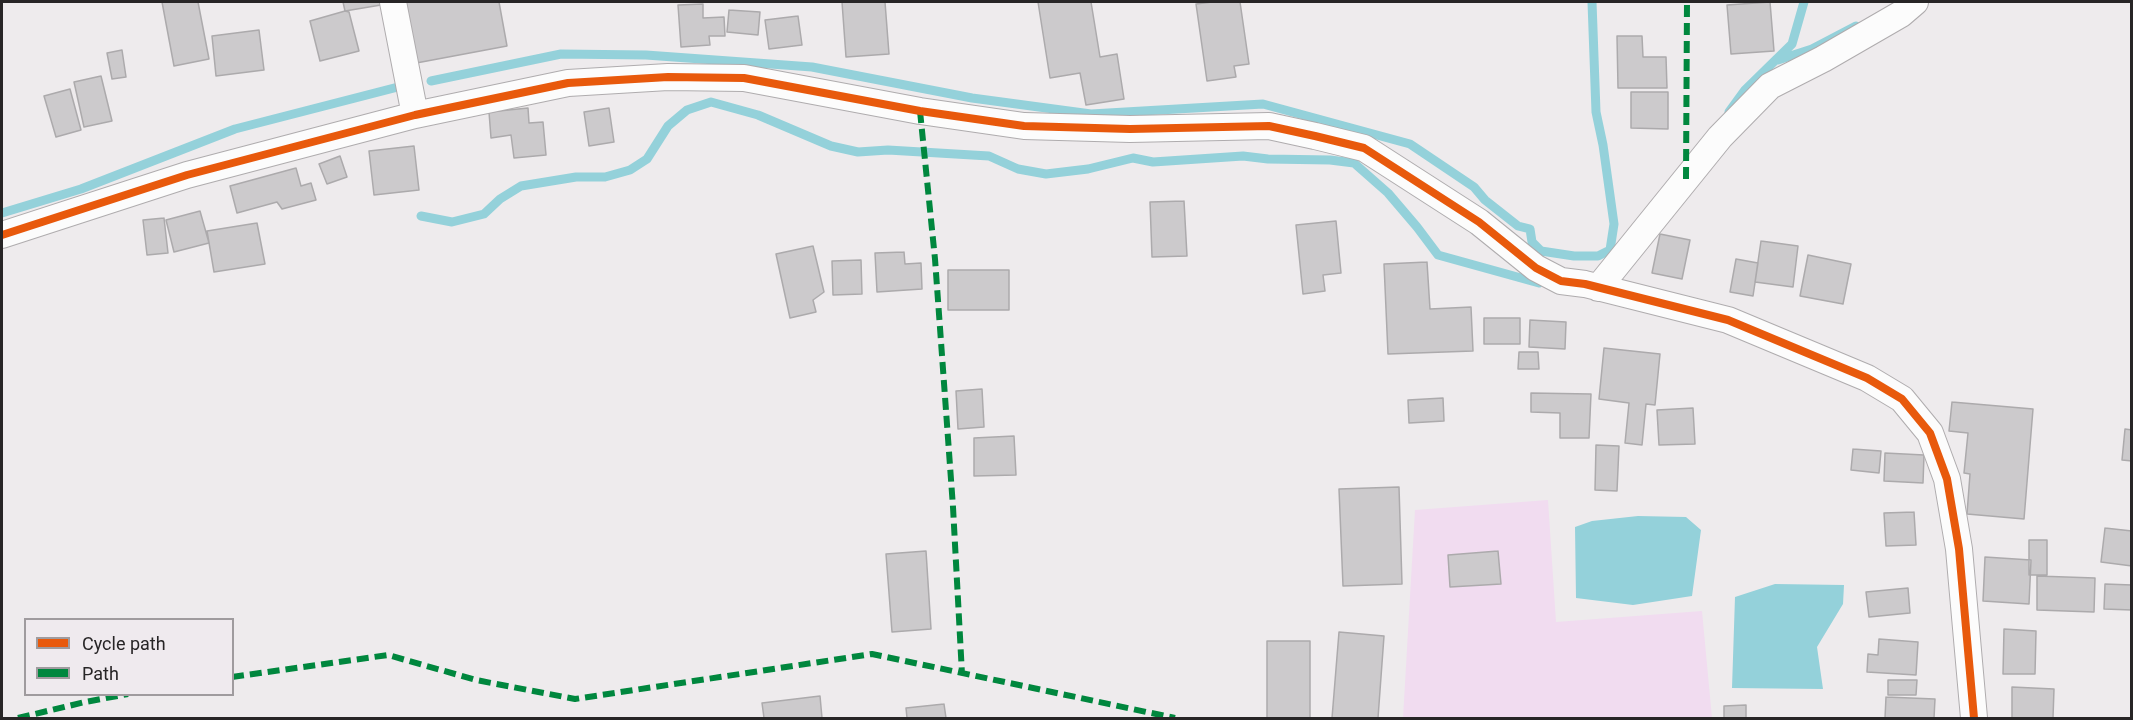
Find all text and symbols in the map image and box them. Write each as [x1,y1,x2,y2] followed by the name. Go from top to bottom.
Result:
[24,618,234,696] legend
[82,633,166,654] text: Cycle path
[82,663,119,684] text: Path

